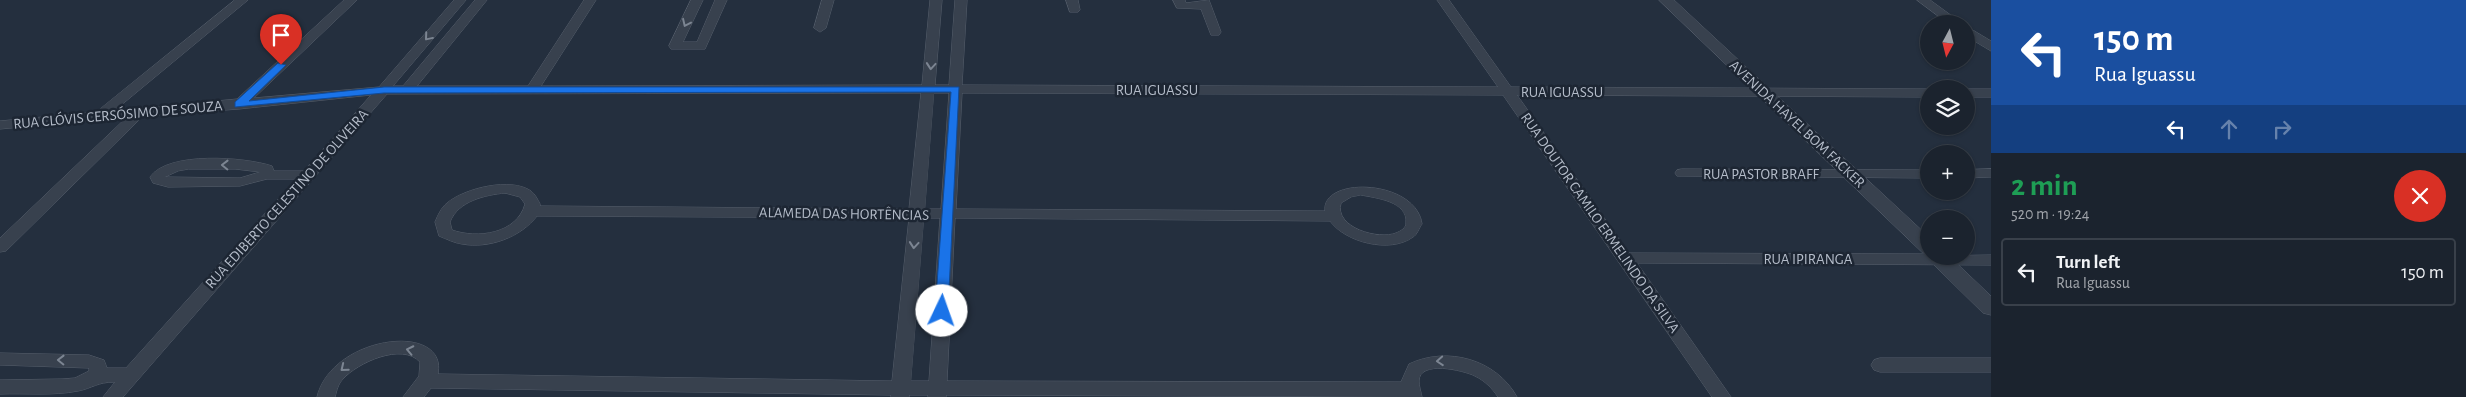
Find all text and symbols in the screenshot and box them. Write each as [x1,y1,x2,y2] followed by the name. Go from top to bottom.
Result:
[260,14,302,65] pin
[1920,15,1975,70] north arrow
[1920,15,1975,265] map controls
[682,18,692,27] one-way arrow
[2011,20,2076,85] icon: left
[267,21,295,49] icon: arrive
[2094,22,2174,57] text: 150 m
[425,32,434,41] one-way arrow
[1726,57,1868,191] street label: AVENIDA HAYEL BOM FACKER
[925,62,936,70] one-way arrow
[2094,63,2196,85] text: Rua Iguassu
[1920,80,1975,135] button: layers
[1116,83,1198,98] street label: RUA IGUASSU
[1521,85,1603,100] street label: RUA IGUASSU
[13,96,224,132] street label: RUA CLÓVIS CERSÓSIMO DE SOUZA
[203,106,372,291] street label: RUA EDIBERTO CELESTINO DE OLIVEIRA
[1518,110,1682,336] street label: RUA DOUTOR CAMILO ERMELINDO DA SILVA
[2162,115,2190,143] icon: left
[2215,115,2243,143] icon: ahead
[2268,115,2296,143] icon: right
[1920,145,1975,200] button: +
[221,160,228,170] one-way arrow
[1703,167,1819,182] street label: RUA PASTOR BRAFF
[2394,170,2446,222] button: close
[2011,171,2078,201] text: 2 min
[759,204,929,223] street label: ALAMEDA DAS HORTÊNCIAS
[2011,206,2089,222] text: 520 m · 19:24
[1920,210,1975,265] button: −
[909,242,920,250] one-way arrow
[1764,252,1853,267] street label: RUA IPIRANGA
[2056,253,2120,272] text: Turn left
[2013,258,2041,286] icon: left
[2401,263,2444,282] text: 150 m
[2056,275,2130,291] text: Rua Iguassu
[915,284,967,336] position arrow
[405,345,414,355] one-way arrow
[57,355,64,365] one-way arrow
[1436,355,1444,366] one-way arrow
[341,363,350,371] one-way arrow

